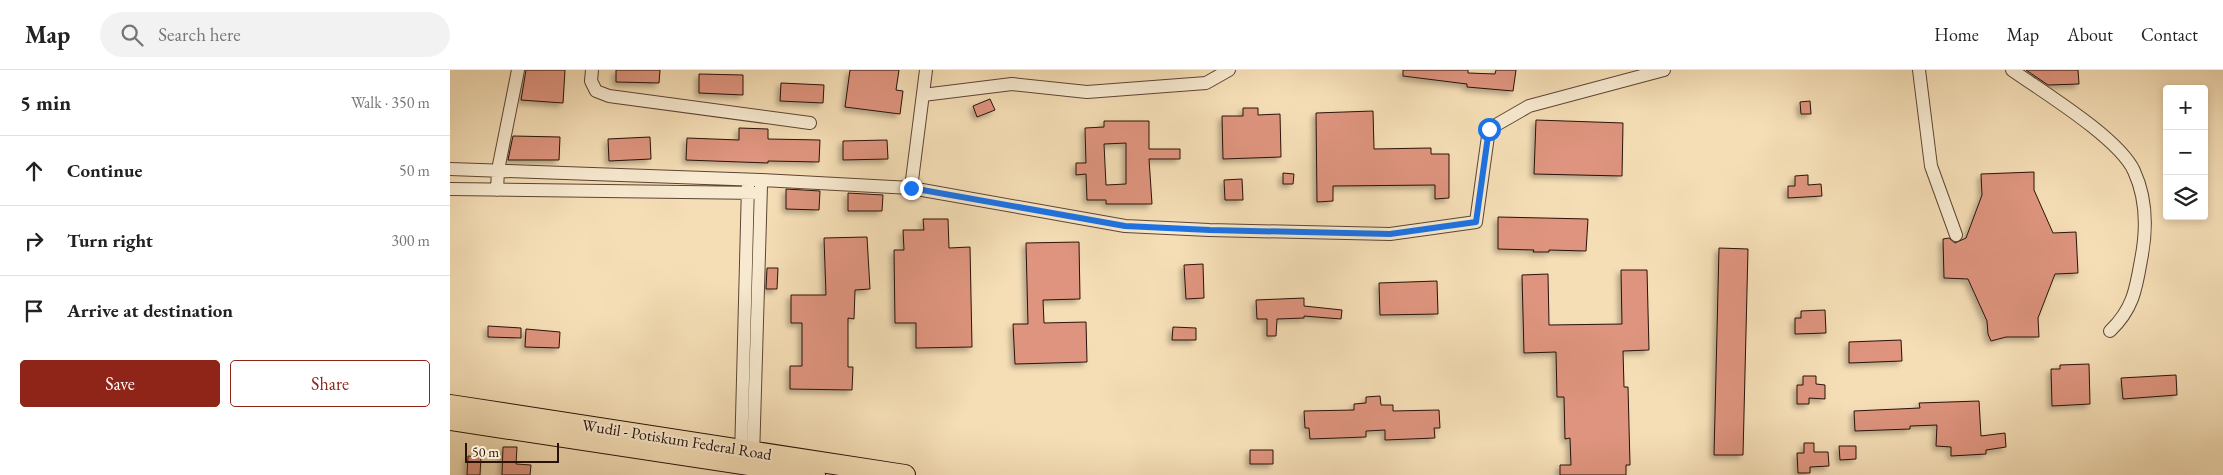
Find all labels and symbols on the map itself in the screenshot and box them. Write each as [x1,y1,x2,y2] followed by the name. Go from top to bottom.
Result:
[1478,118,1501,141] route start
[900,177,923,200] route end
[581,414,774,465] street label: Wudil - Potiskum Federal Road
[465,440,559,463] scale bar

